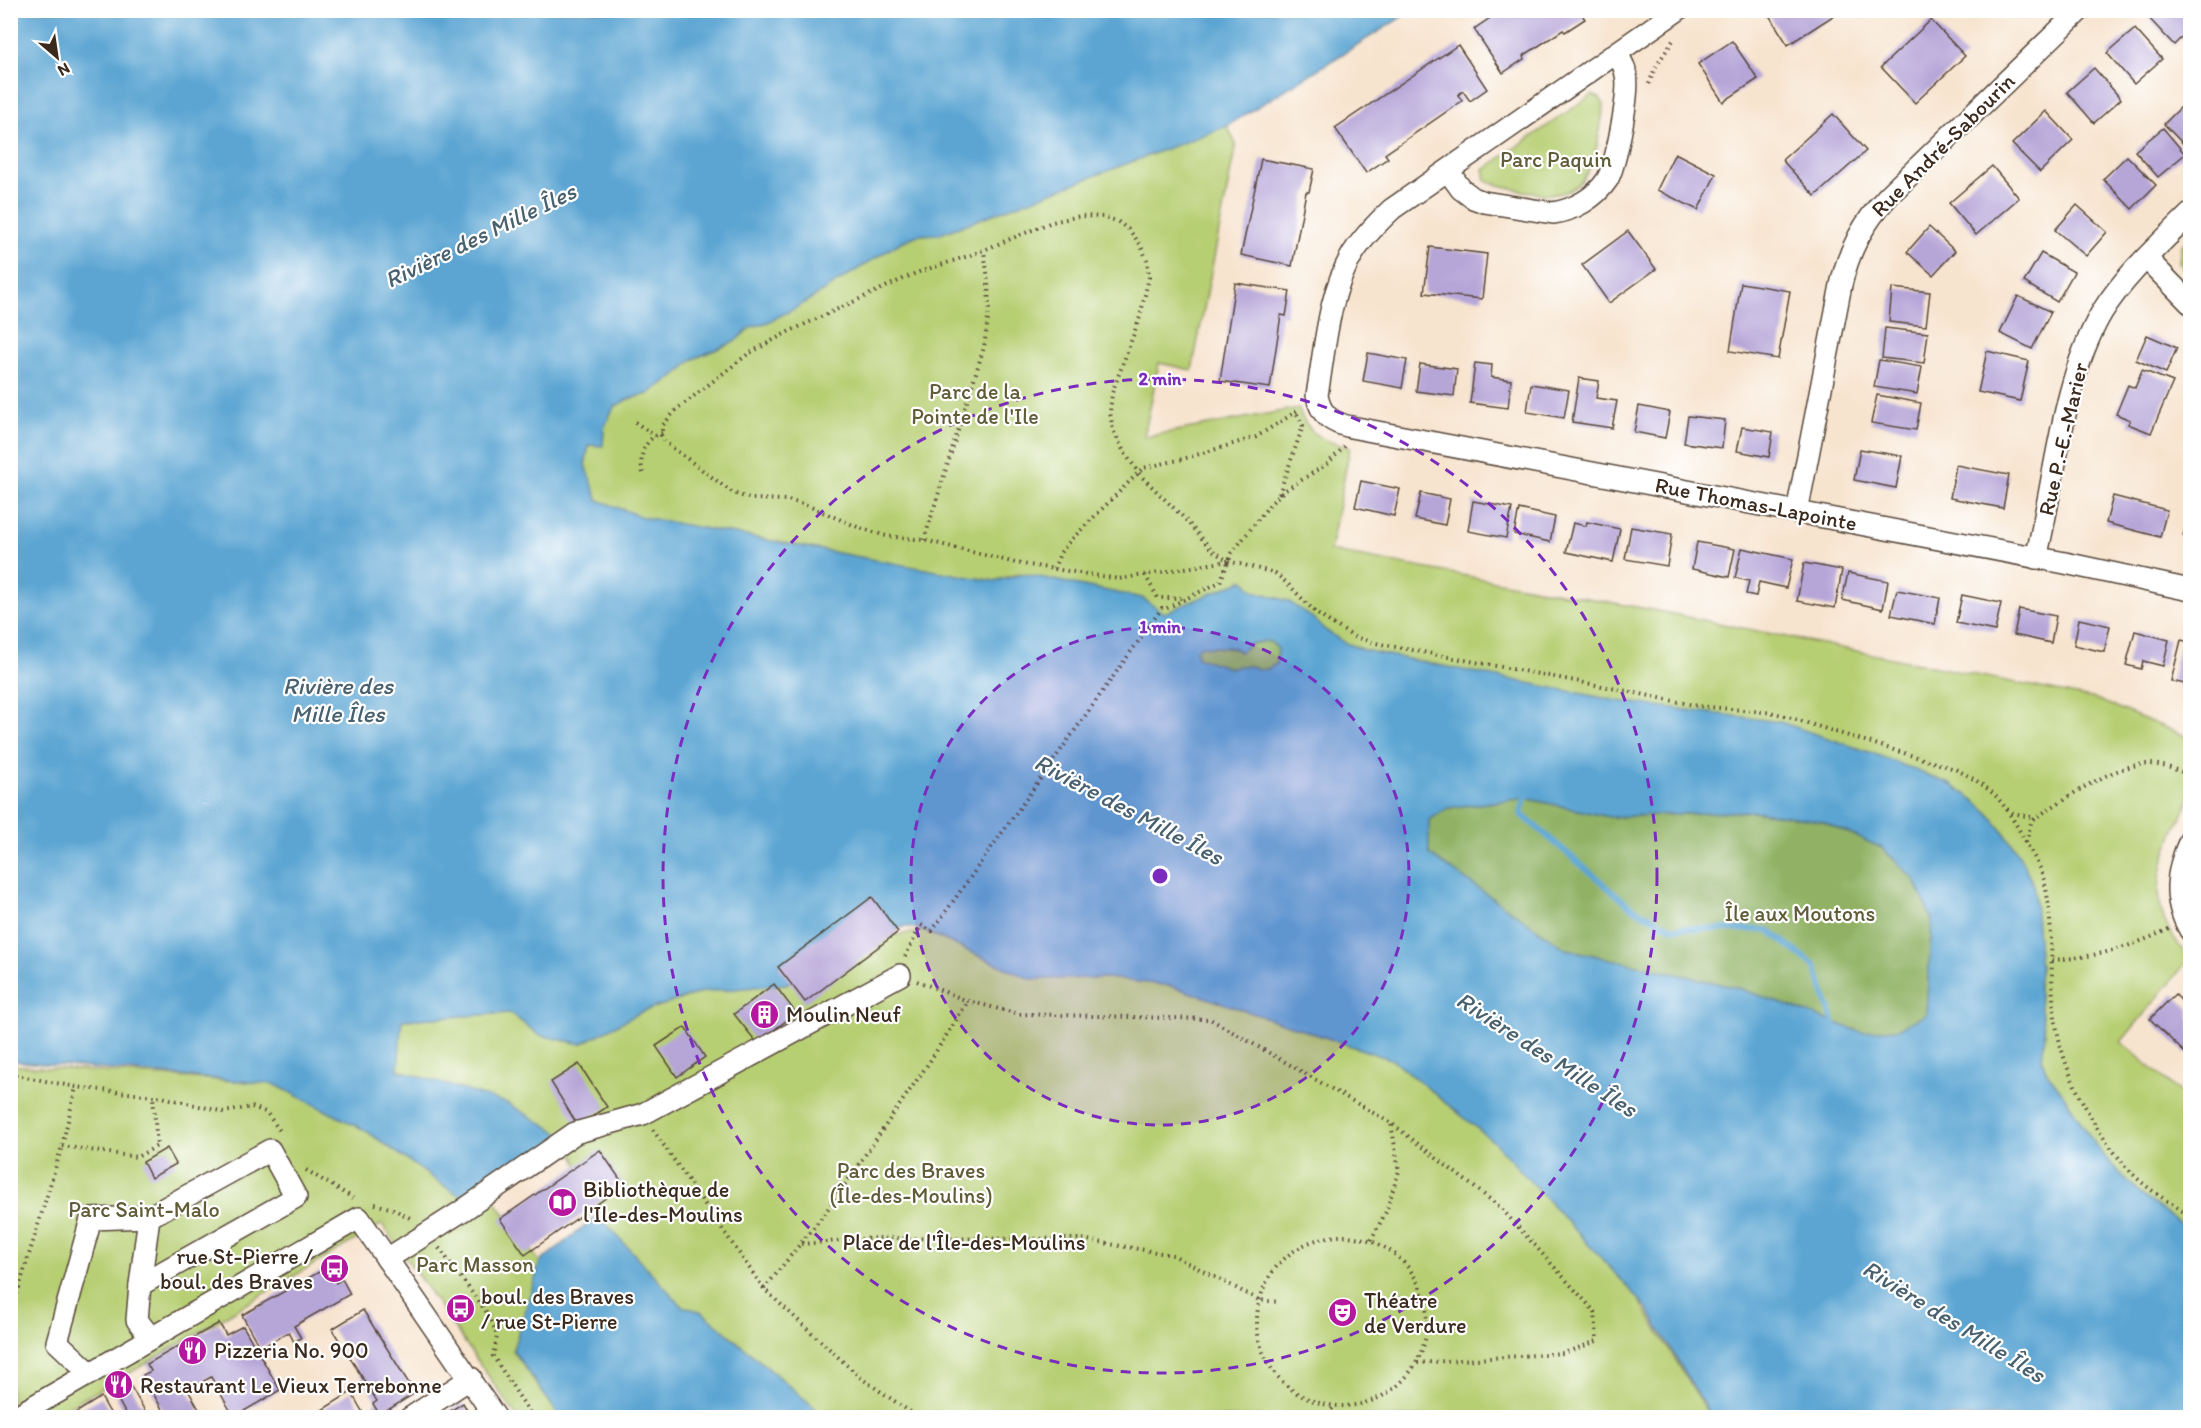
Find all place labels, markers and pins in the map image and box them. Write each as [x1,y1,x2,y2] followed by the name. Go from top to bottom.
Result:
[1150,866,1170,886] centre of rings
[749,998,781,1030] building icon: Moulin Neuf
[786,1001,901,1028] place label: Moulin Neuf
[583,1176,743,1228] place label: Bibliothèque de l'Ile-des-Moulins
[546,1186,578,1218] library icon: Bibliothèque de l'Ile-des-Moulins
[160,1243,314,1295] place label: rue St-Pierre / boul. des Braves
[318,1253,350,1285] bus stop icon: rue St-Pierre / boul. des Braves
[481,1283,634,1335] place label: boul. des Braves / rue St-Pierre
[1364,1287,1467,1339] place label: Théatre de Verdure
[444,1293,476,1325] bus stop icon: boul. des Braves / rue St-Pierre
[1327,1297,1359,1329] theatre icon: Théatre de Verdure
[177,1334,209,1366] restaurant icon: Pizzeria No. 900
[214,1337,369,1364] place label: Pizzeria No. 900
[103,1369,135,1401] restaurant icon: Restaurant Le Vieux Terrebonne
[140,1372,442,1399] place label: Restaurant Le Vieux Terrebonne

